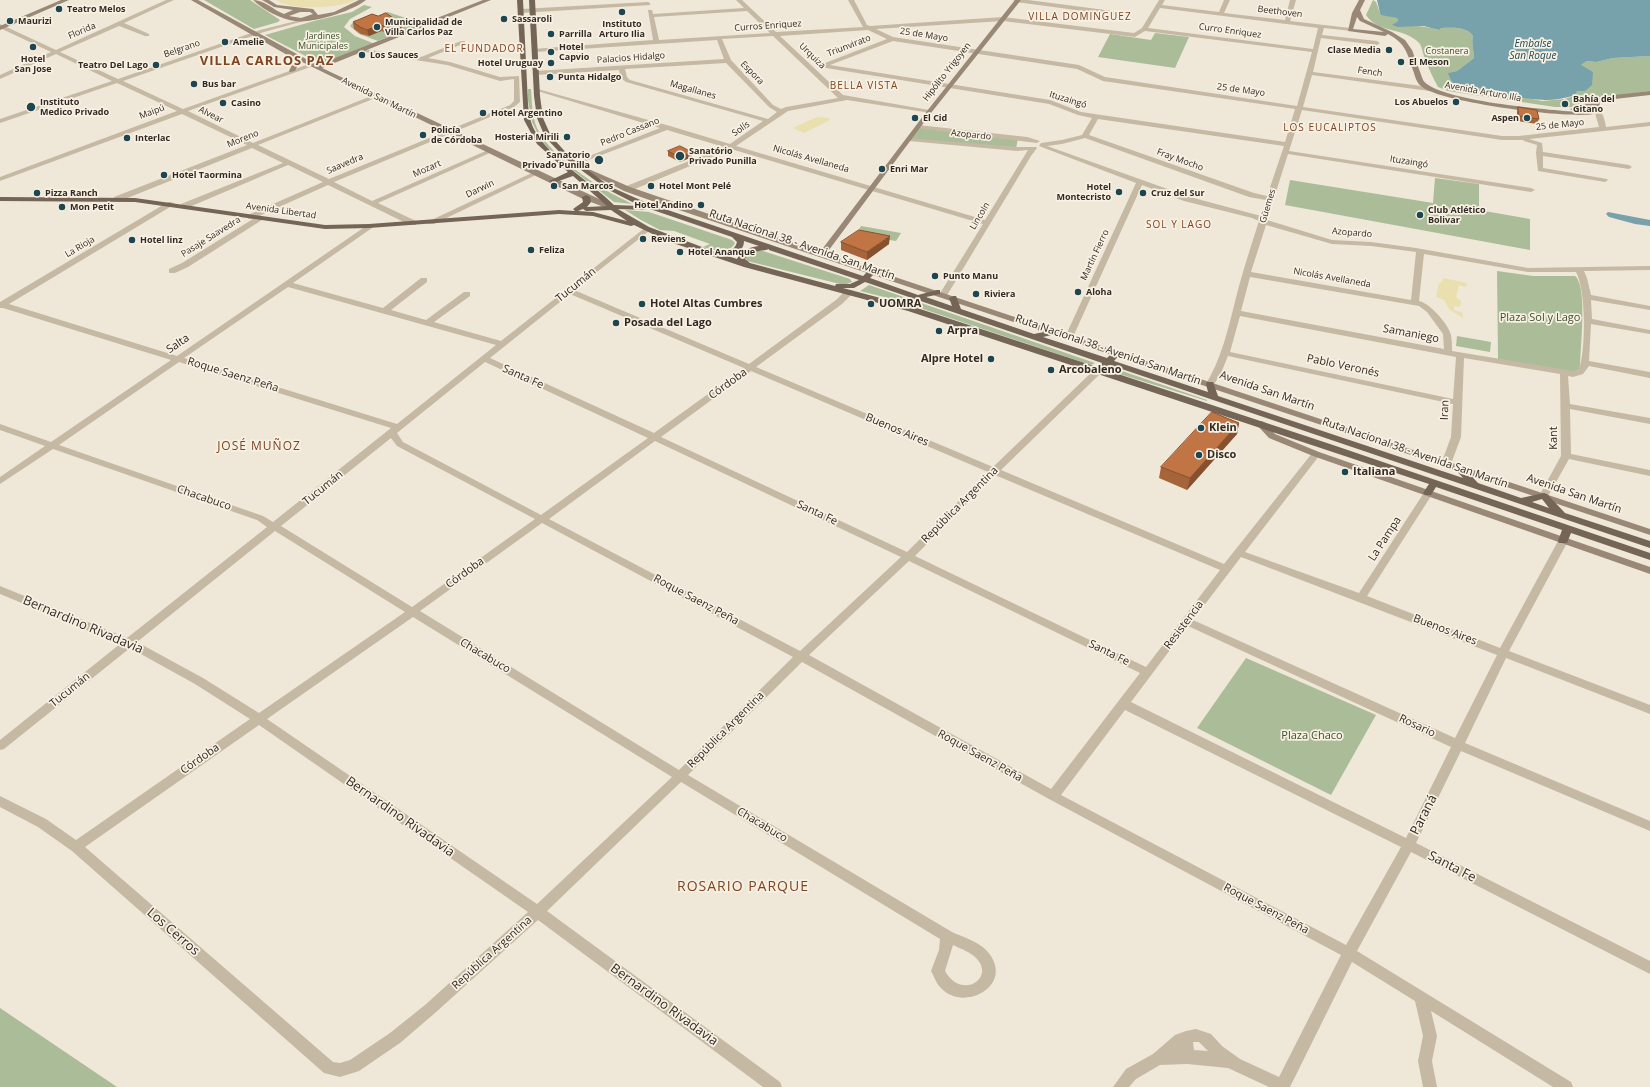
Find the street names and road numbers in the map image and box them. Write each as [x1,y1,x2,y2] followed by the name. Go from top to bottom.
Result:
[1257,4,1303,20] street label: Beethoven
[734,18,802,34] street label: Curros Enriquez
[67,20,97,42] street label: Florida
[1198,21,1262,41] street label: Curro Enriquez
[899,26,949,44] street label: 25 de Mayo
[826,33,872,59] street label: Triunvirato
[162,38,202,60] street label: Belgrano
[921,40,973,104] street label: Hipólito Yrigoyen
[796,41,828,71] street label: Urquiza
[597,50,665,66] street label: Palacios Hidalgo
[738,59,766,87] street label: Espora
[1357,65,1383,79] street label: Fench
[340,75,418,121] street label: Avenida San Martín
[669,78,717,102] street label: Magallanes
[1444,80,1522,104] street label: Avenida Arturo Ilía
[1216,81,1266,99] street label: 25 de Mayo
[1048,89,1088,111] street label: Ituzaingó
[138,102,166,122] street label: Maipú
[197,104,225,126] street label: Alvear
[599,115,661,149] street label: Pedro Cassano
[1535,117,1585,133] street label: 25 de Mayo
[730,119,752,139] street label: Solís
[226,128,260,150] street label: Moreno
[950,128,992,142] street label: Azopardo
[772,143,850,175] street label: Nicolás Avellaneda
[1155,147,1205,173] street label: Fray Mocho
[325,151,365,177] street label: Saavedra
[1389,154,1429,170] street label: Ituzaingó
[411,158,443,180] street label: Mozart
[464,178,496,200] street label: Darwin
[1258,188,1278,224] street label: Güemes
[968,200,992,232] street label: Lincoln
[245,201,317,221] street label: Avenida Libertad
[707,207,897,283] street label: Ruta Nacional 38 - Avenida San Martín
[179,214,243,260] street label: Pasaje Saavedra
[1331,226,1373,240] street label: Azopardo
[1079,228,1111,282] street label: Martín Fierro
[63,234,97,260] street label: La Rioja
[553,265,599,305] street label: Tucumán
[1292,266,1372,290] street label: Nicolás Avellaneda
[1013,312,1203,388] street label: Ruta Nacional 38 - Avenida San Martín
[1382,322,1440,346] street label: Samaniego
[164,332,192,356] street label: Salta
[1306,352,1380,380] street label: Pablo Veronés
[186,355,280,395] street label: Roque Saenz Peña
[500,362,546,392] street label: Santa Fe
[706,366,750,402] street label: Córdoba
[1218,369,1316,413] street label: Avenida San Martín
[1438,400,1452,420] street label: Iran
[864,411,930,449] street label: Buenos Aires
[1320,415,1510,491] street label: Ruta Nacional 38 - Avenida San Martín
[1547,426,1561,450] street label: Kant
[919,464,1001,546] street label: República Argentina
[300,468,346,508] street label: Tucumán
[1525,472,1623,516] street label: Avenida San Martín
[175,483,233,513] street label: Chacabuco
[794,498,840,528] street label: Santa Fe
[1366,514,1404,564] street label: La Pampa
[443,555,487,591] street label: Córdoba
[651,572,741,628] street label: Roque Saenz Peña
[21,593,145,657] street label: Bernardino Rivadavia
[1162,598,1206,652] street label: Resistencia
[1411,612,1479,648] street label: Buenos Aires
[457,636,513,676] street label: Chacabuco
[1086,638,1132,668] street label: Santa Fe
[47,670,93,710] street label: Tucumán
[685,689,767,771] street label: República Argentina
[1397,712,1437,740] street label: Rosario
[935,727,1025,785] street label: Roque Saenz Peña
[178,741,222,777] street label: Córdoba
[343,774,457,860] street label: Bernardino Rivadavia
[1407,792,1441,838] street label: Paraná
[734,805,790,845] street label: Chacabuco
[1425,848,1479,886] street label: Santa Fe
[1221,881,1311,937] street label: Roque Saenz Peña
[144,905,202,959] street label: Los Cerros
[449,914,535,992] street label: República Argentina
[607,961,721,1049] street label: Bernardino Rivadavia

